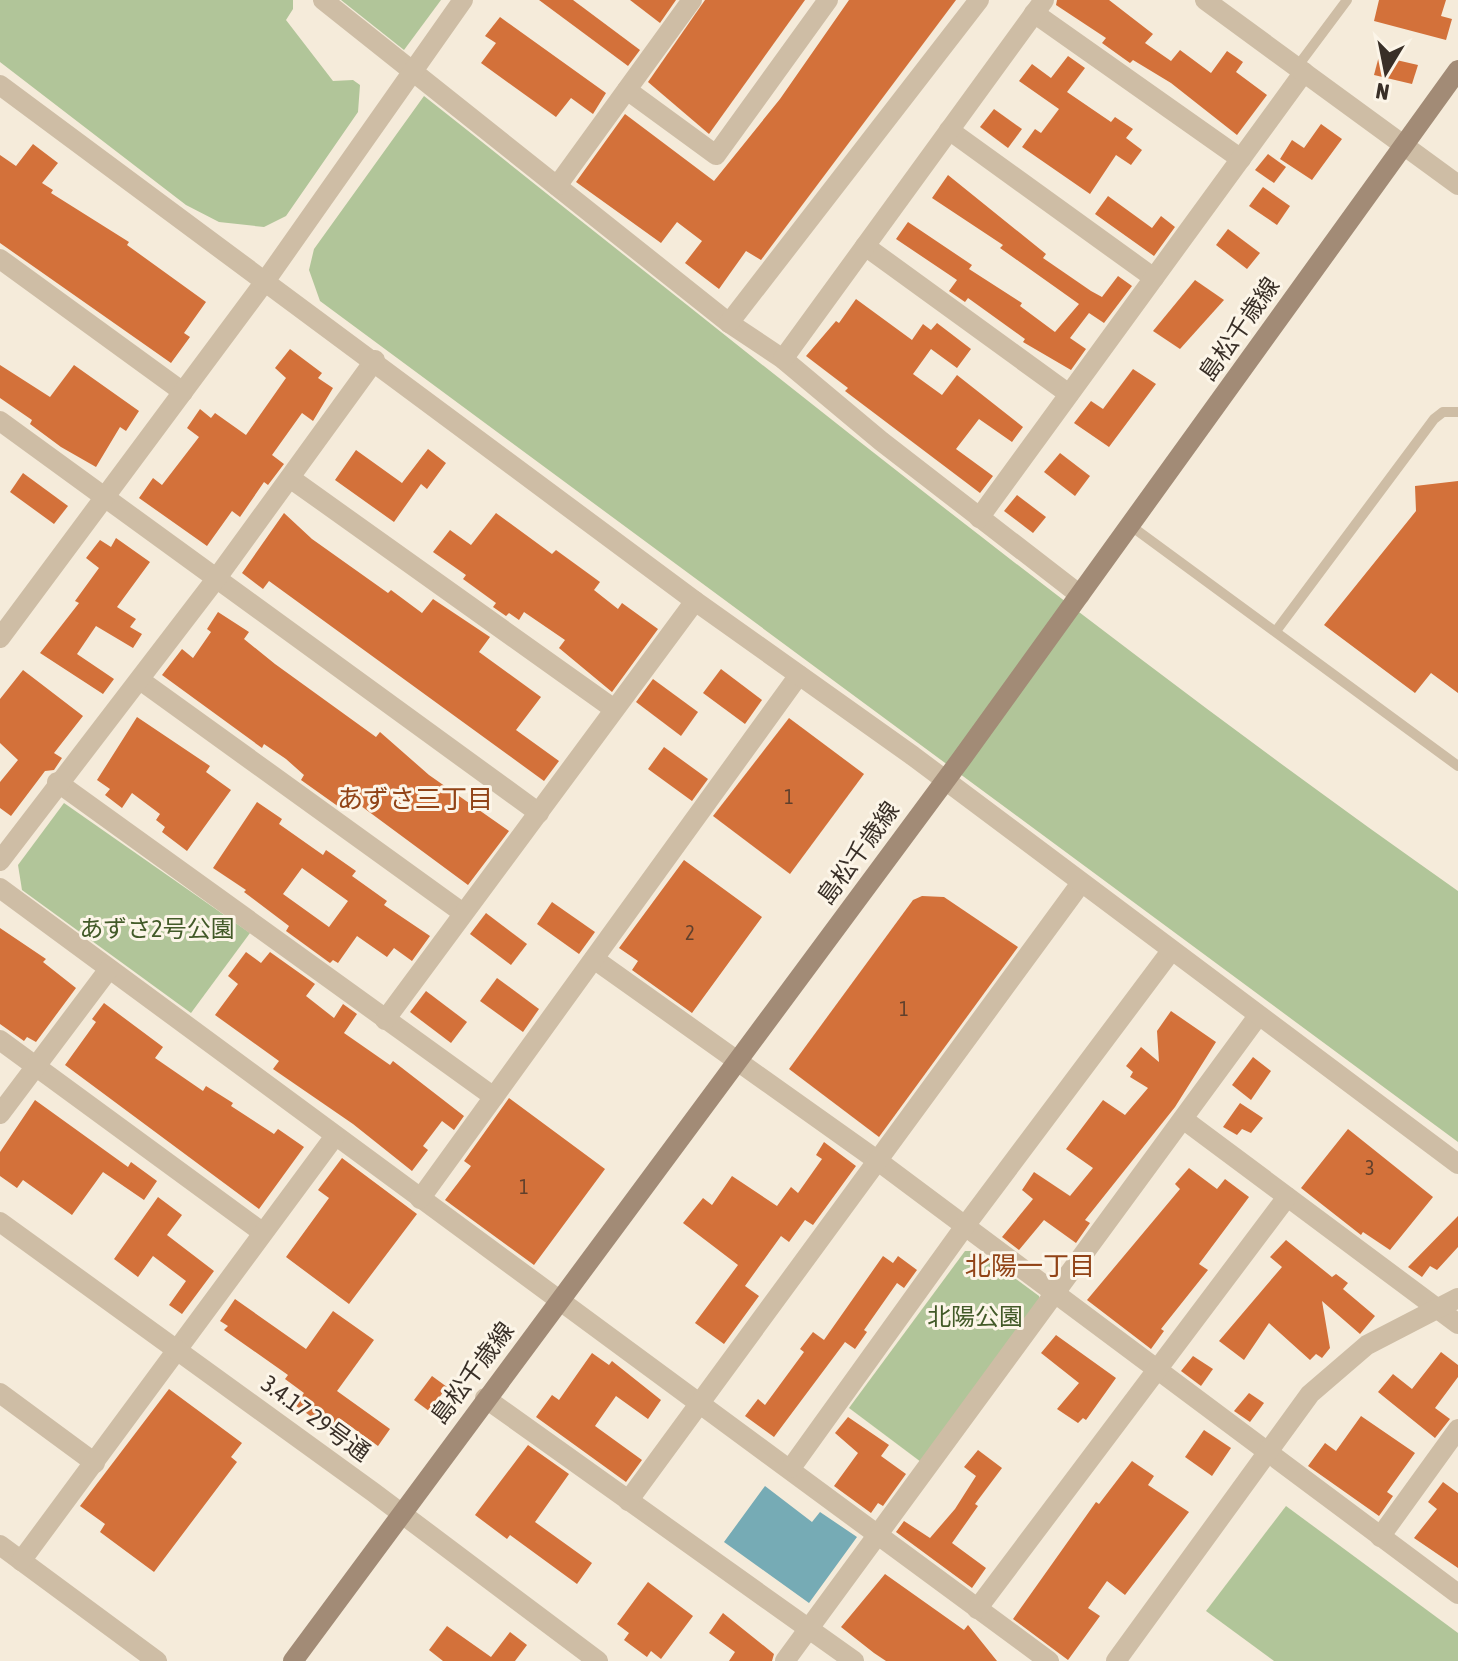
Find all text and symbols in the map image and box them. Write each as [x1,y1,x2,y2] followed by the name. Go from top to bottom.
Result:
[1346,32,1426,112] north arrow
[1374,78,1391,106] text: N
[1194,272,1284,386] street label: 島松千歳線
[337,784,493,814] district label: あずさ三丁目
[784,785,794,808] house number: 1
[812,797,904,909] street label: 島松千歳線
[79,915,235,942] park label: あずさ2号公園
[685,921,695,944] house number: 2
[899,997,909,1020] house number: 1
[1365,1156,1375,1179] house number: 3
[519,1175,529,1198] house number: 1
[965,1251,1095,1281] district label: 北陽一丁目
[927,1303,1023,1330] park label: 北陽公園
[425,1317,519,1429] street label: 島松千歳線
[256,1370,376,1466] street label: 3.4.17 29号通

